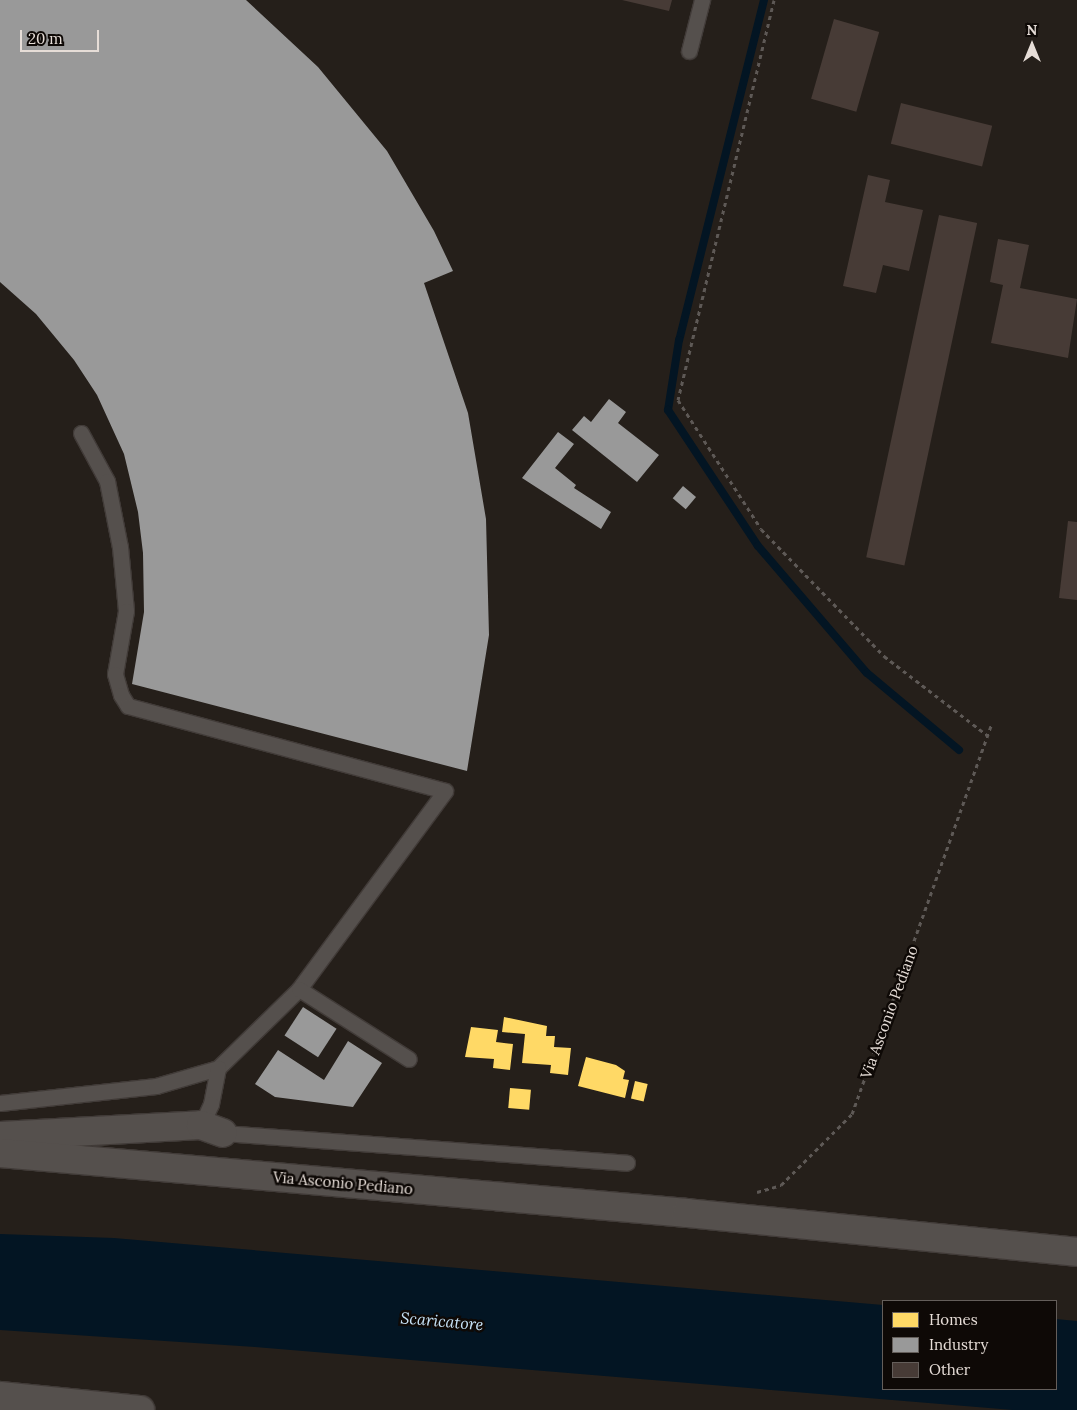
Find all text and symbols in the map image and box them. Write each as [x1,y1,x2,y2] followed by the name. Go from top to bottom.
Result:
[22,20,101,52] scale bar
[1007,20,1057,70] north arrow
[1027,21,1037,39] text: N
[28,29,63,48] text: 20 m
[857,943,921,1081] street label: Via Asconio Pediano
[272,1168,414,1198] street label: Via Asconio Pediano
[882,1300,1057,1390] legend
[400,1308,484,1334] water label: Scaricatore
[929,1310,978,1329] text: Homes
[929,1335,988,1354] text: Industry
[929,1360,970,1379] text: Other

